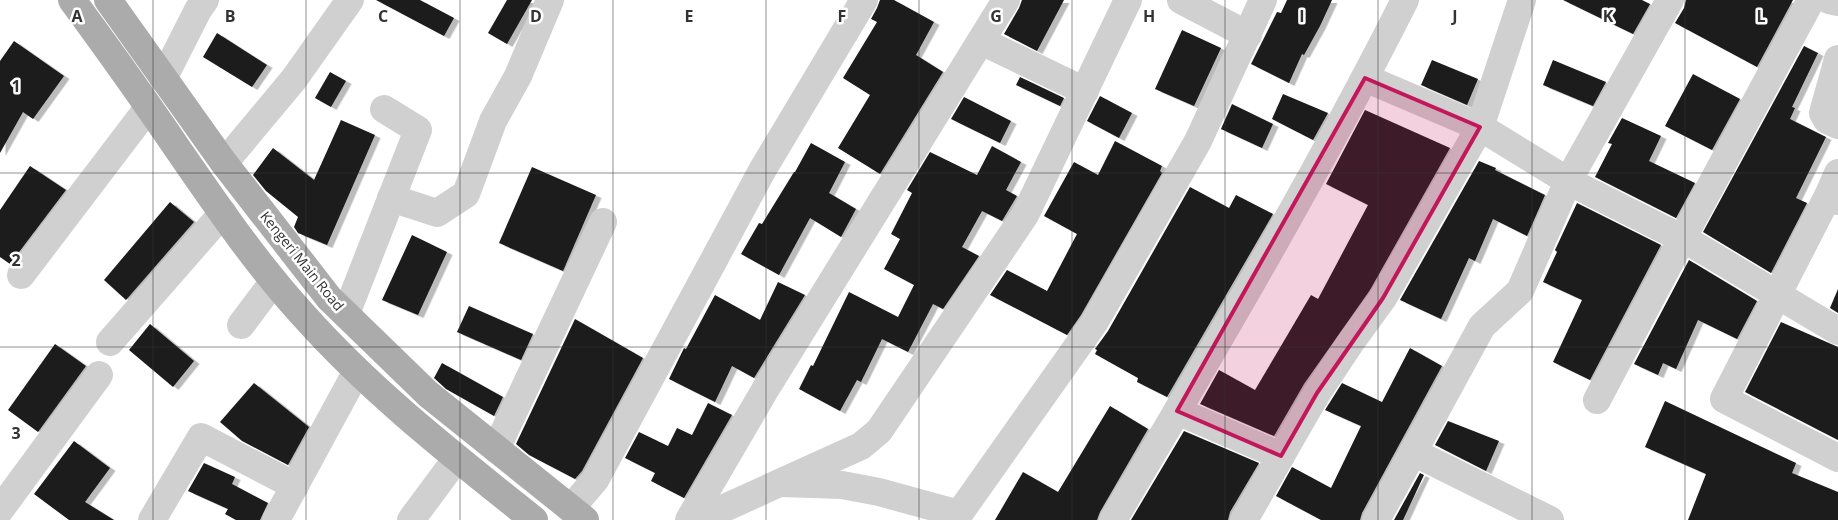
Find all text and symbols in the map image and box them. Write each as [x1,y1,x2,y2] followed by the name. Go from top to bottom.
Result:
[71,5,83,27] text: A
[225,5,235,27] text: B
[378,5,388,27] text: C
[530,5,542,27] text: D
[685,5,694,27] text: E
[838,5,846,27] text: F
[990,5,1002,27] text: G
[1143,5,1155,27] text: H
[1299,5,1305,27] text: I
[1450,5,1458,27] text: J
[1603,5,1614,27] text: K
[1756,5,1766,27] text: L
[11,75,21,97] text: 1
[256,207,348,314] street label: Kengeri Main Road
[11,249,21,271] text: 2
[11,422,21,444] text: 3

